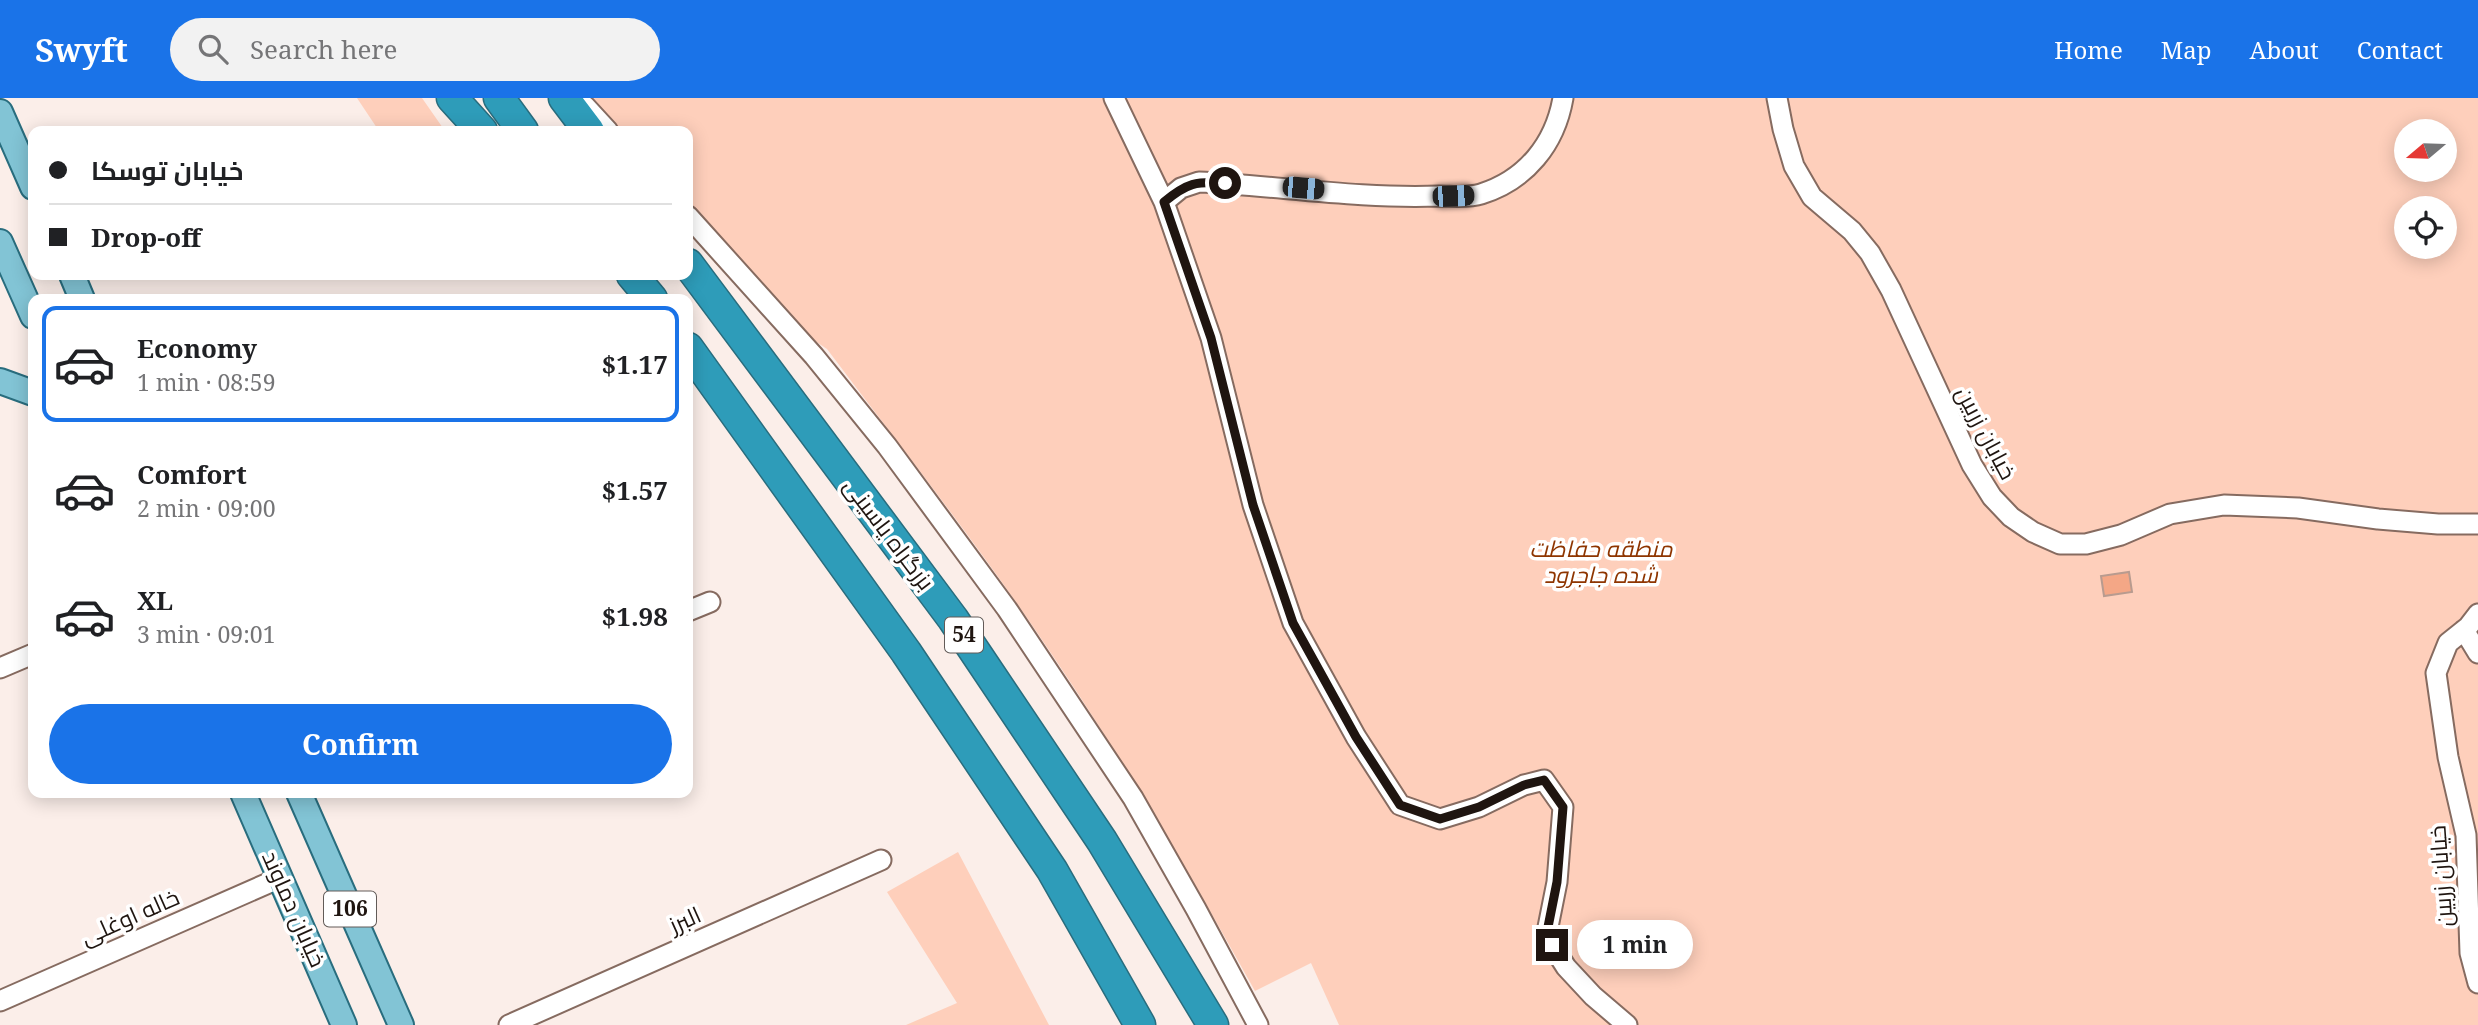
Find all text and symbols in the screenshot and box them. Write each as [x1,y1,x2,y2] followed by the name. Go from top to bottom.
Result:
[170,18,660,81] search box
[35,27,128,72] text: Swyft
[194,30,232,68] icon: search
[250,31,398,67] text: Search here
[2054,33,2123,66] text: Home
[2161,33,2212,66] text: Map
[2250,33,2319,66] text: About
[2357,33,2443,66] text: Contact
[2394,119,2457,182] north arrow
[2394,119,2457,259] map controls
[91,152,244,188] text: خیابان توسکا
[1209,167,1241,199] route start
[1282,176,1325,200] car
[1432,185,1475,207] car
[2394,196,2457,259] button: locate
[91,219,201,255] text: Drop-off
[137,330,257,366] text: Economy
[53,333,116,396] icon: car
[602,346,668,382] text: $1.17
[137,366,275,398] text: 1 min · 08:59
[1949,380,2025,485] street label: خیابان زربین
[137,456,247,492] text: Comfort
[53,459,116,522] icon: car
[837,471,943,596] street label: بزرگراه یاسینی
[602,472,668,508] text: $1.57
[137,492,275,524] text: 2 min · 09:00
[1530,532,1673,590] park label: منطقه حفاظت شده جاجرود
[137,582,173,618] text: XL
[53,585,116,648] icon: car
[602,598,668,634] text: $1.98
[137,618,275,650] text: 3 min · 09:01
[945,618,983,652] road number: 54
[49,704,672,784] button: Confirm
[2420,824,2460,928] street label: خیابان زربین
[255,845,335,972] street label: خیابان دماوند
[75,880,184,952] street label: خاله اوغلی
[324,892,376,926] road number: 106
[662,898,706,941] street label: البرز
[1576,920,1692,970] callout: 1 min
[1602,928,1668,960] text: 1 min
[1536,929,1568,961] route end

